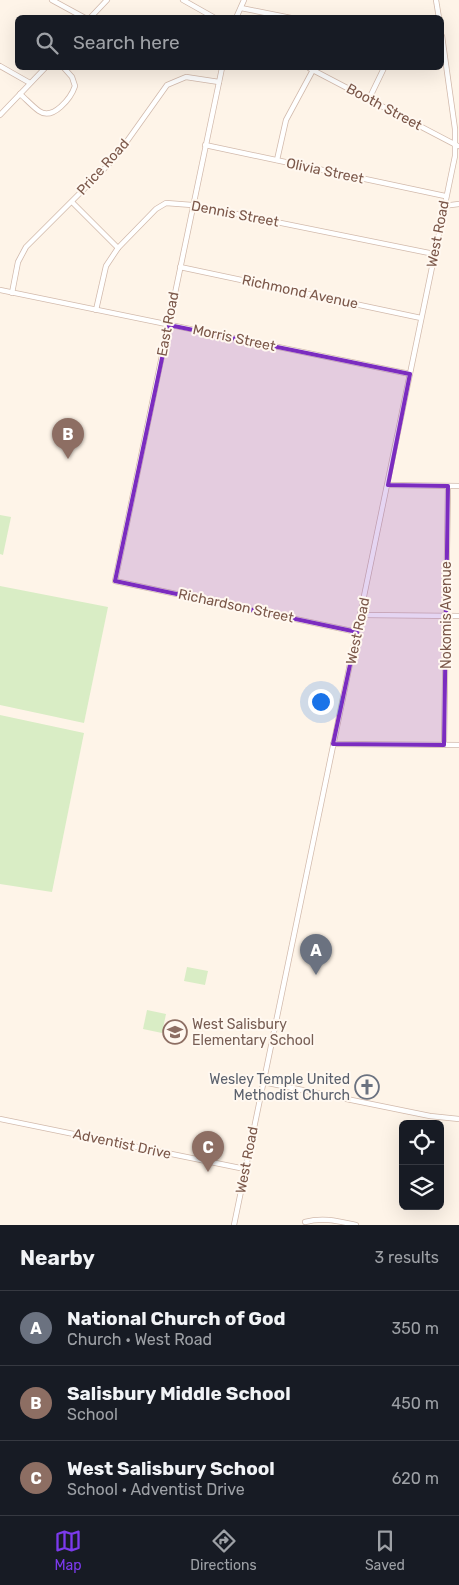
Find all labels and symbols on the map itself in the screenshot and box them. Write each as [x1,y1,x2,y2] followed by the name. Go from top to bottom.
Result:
[343,80,425,134] street label: Booth Street
[73,135,133,199] street label: Price Road
[285,154,366,188] street label: Olivia Street
[190,197,281,231] street label: Dennis Street
[423,199,453,269] street label: West Road
[240,271,360,313] street label: Richmond Avenue
[153,290,183,358] street label: East Road
[191,321,277,355] street label: Morris Street
[52,418,84,459] pin: B
[438,561,455,669] street label: Nokomis Avenue
[177,585,296,627] street label: Richardson Street
[343,596,373,666] street label: West Road
[308,689,334,715] your location
[300,934,332,975] pin: A
[192,1016,314,1049] place label: West Salisbury Elementary School
[162,1019,188,1045] school or university icon: West Salisbury Elementary School
[209,1071,350,1104] place label: Wesley Temple United Methodist Church
[354,1074,380,1100] church icon: Wesley Temple United Methodist Church
[71,1125,173,1163] street label: Adventist Drive
[232,1125,262,1195] street label: West Road
[192,1131,224,1172] pin: C

